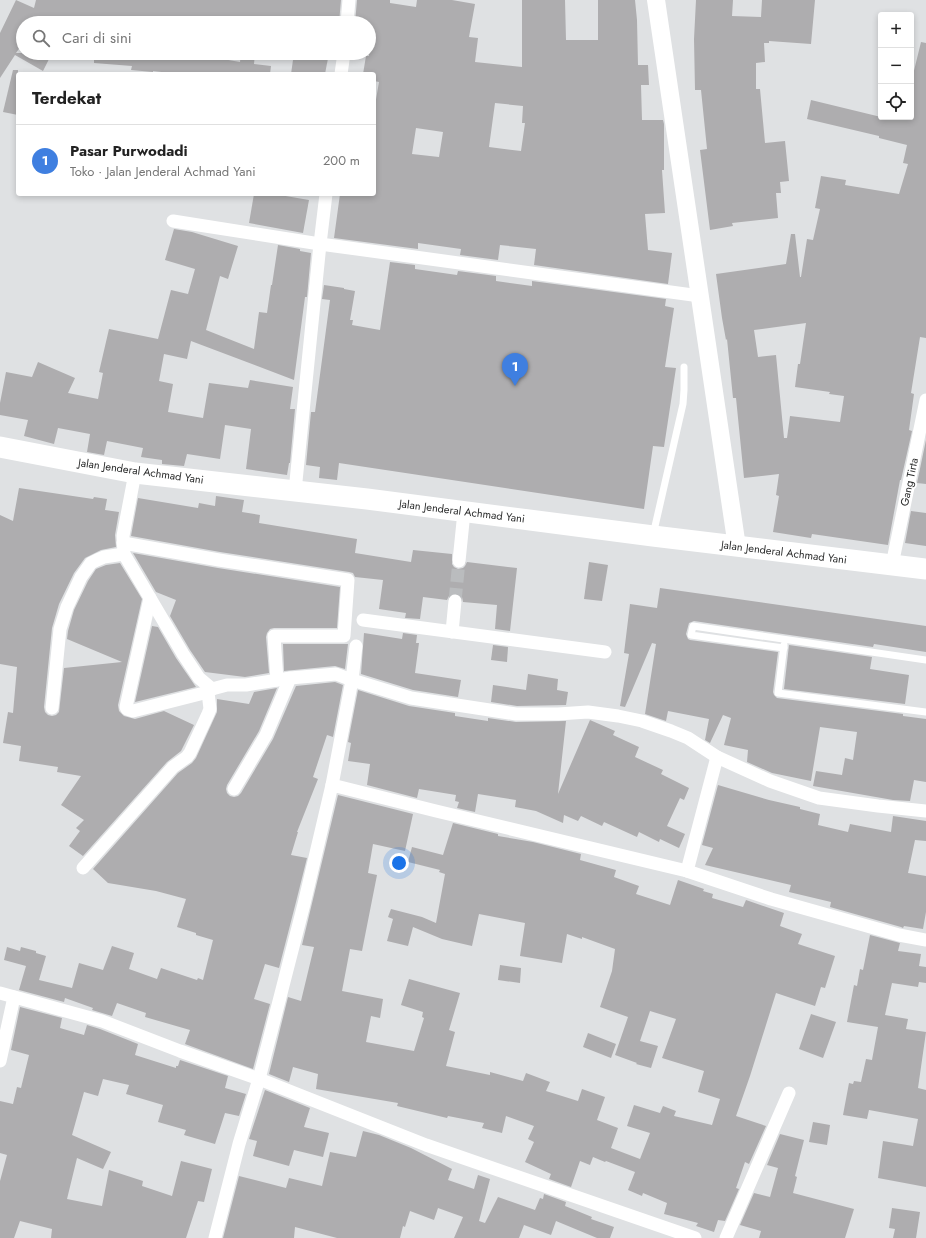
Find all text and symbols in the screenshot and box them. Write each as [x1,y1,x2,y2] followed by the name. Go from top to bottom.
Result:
[878,12,914,120] map controls
[878,12,914,48] button: +
[16,16,376,60] search box
[30,27,52,49] icon: search
[62,27,132,49] text: Cari di sini
[878,48,914,84] button: −
[878,84,914,120] button: locate
[32,86,101,110] text: Terdekat
[70,140,188,162] text: Pasar Purwodadi
[42,151,48,170] text: 1
[323,151,360,170] text: 200 m
[70,162,256,181] text: Toko · Jalan Jenderal Achmad Yani
[502,353,528,386] pin: 1
[75,454,205,488] street label: Jalan Jenderal Achmad Yani
[896,456,922,508] street label: Gang Tirta
[396,495,526,527] street label: Jalan Jenderal Achmad Yani
[718,536,848,568] street label: Jalan Jenderal Achmad Yani
[389,853,409,873] your location

